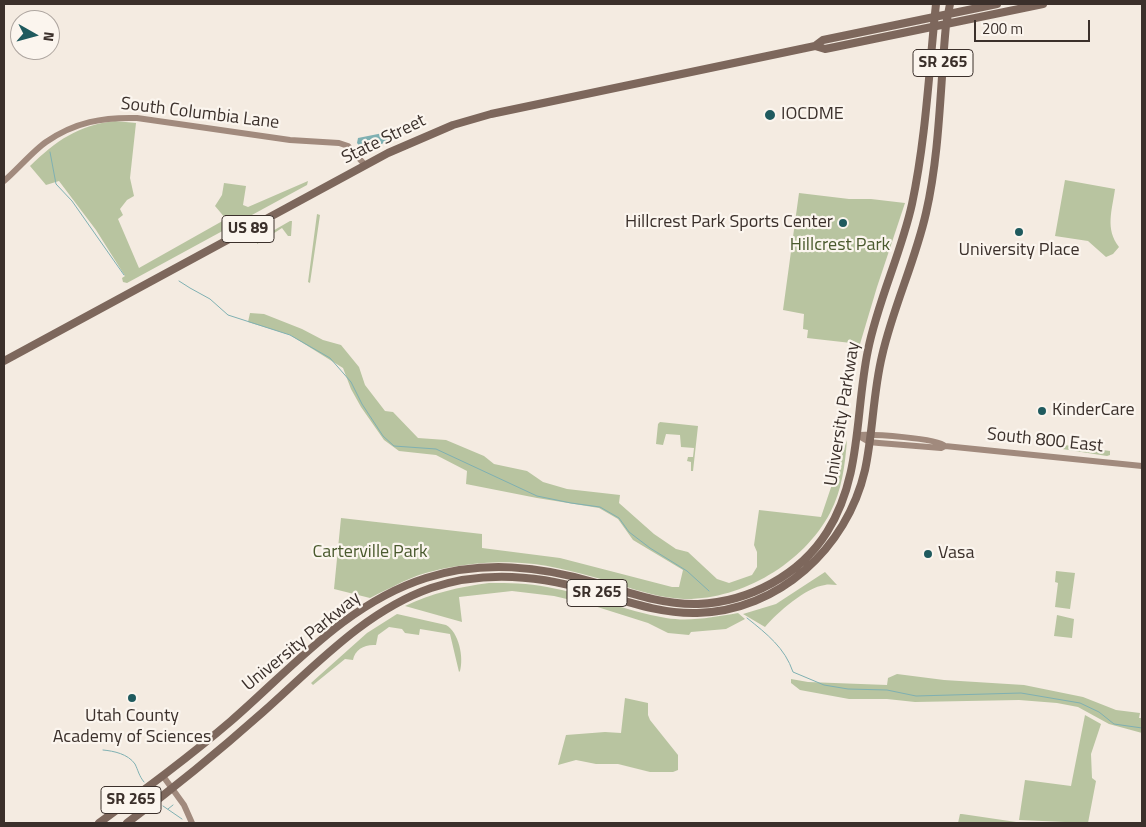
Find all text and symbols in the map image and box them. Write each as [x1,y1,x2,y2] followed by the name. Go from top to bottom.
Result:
[10,10,60,60] north arrow
[976,10,1092,42] scale bar
[982,17,1023,40] text: 200 m
[38,31,60,43] text: N
[913,49,973,76] road number: SR 265
[120,94,280,134] street label: South Columbia Lane
[781,104,844,126] place label: IOCDME
[763,108,777,122] marker: IOCDME
[339,110,429,170] street label: State Street
[625,212,833,234] place label: Hillcrest Park Sports Center
[222,215,274,242] road number: US 89
[837,217,849,229] marker: Hillcrest Park Sports Center
[1013,226,1025,238] marker: University Place
[790,235,890,257] park label: Hillcrest Park
[959,240,1079,262] place label: University Place
[821,340,865,488] street label: University Parkway
[1052,400,1135,422] place label: KinderCare
[1036,405,1048,417] marker: KinderCare
[986,424,1104,458] street label: South 800 East
[312,542,428,564] park label: Carterville Park
[938,543,974,565] place label: Vasa
[922,548,934,560] marker: Vasa
[567,580,627,606] road number: SR 265
[238,588,366,696] street label: University Parkway
[126,692,138,704] marker: Utah County Academy of Sciences
[53,706,211,749] place label: Utah County Academy of Sciences
[101,786,161,814] road number: SR 265

